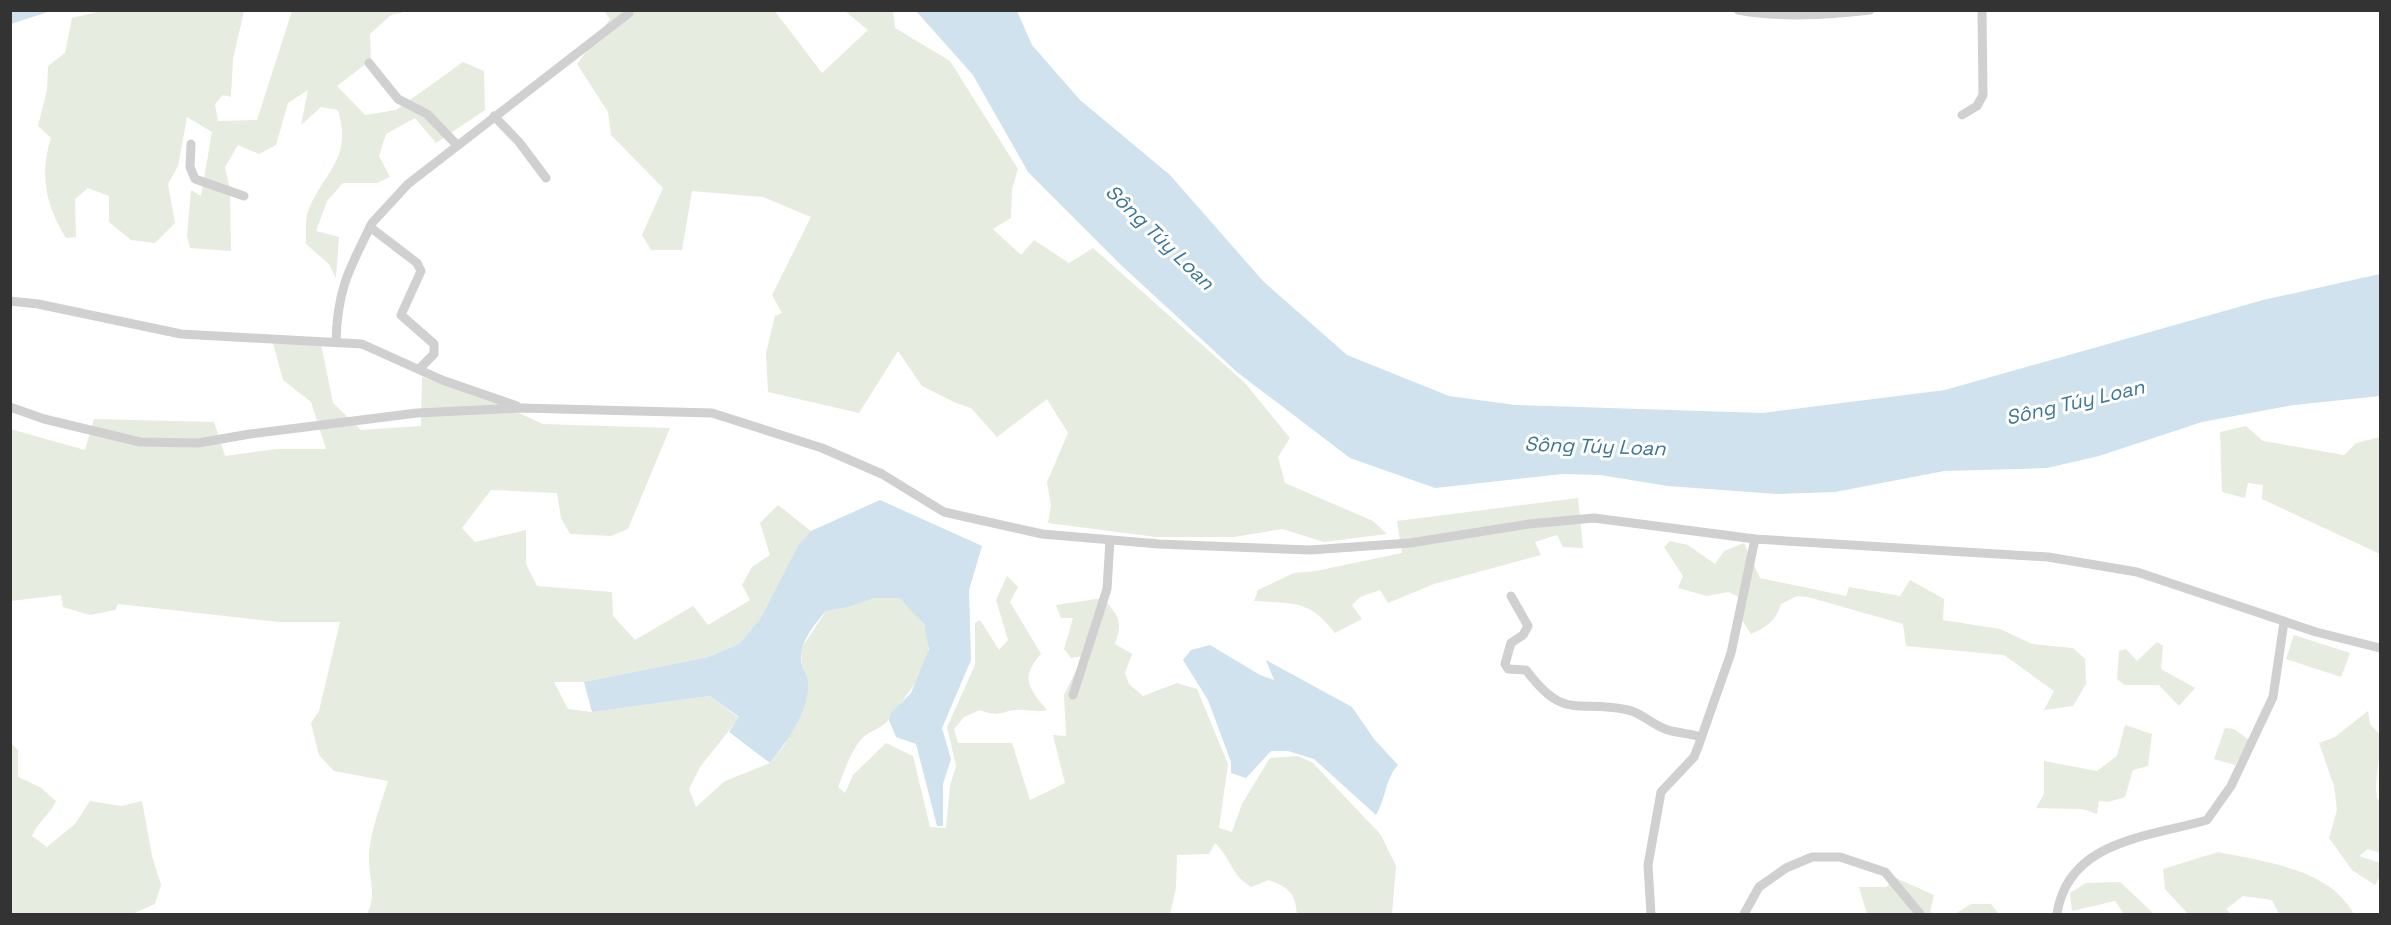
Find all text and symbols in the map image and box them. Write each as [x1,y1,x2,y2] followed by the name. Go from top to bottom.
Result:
[1100,179,1220,296] water label: Sông Túy Loan
[2003,373,2147,431] water label: Sông Túy Loan
[1524,431,1667,461] water label: Sông Túy Loan

